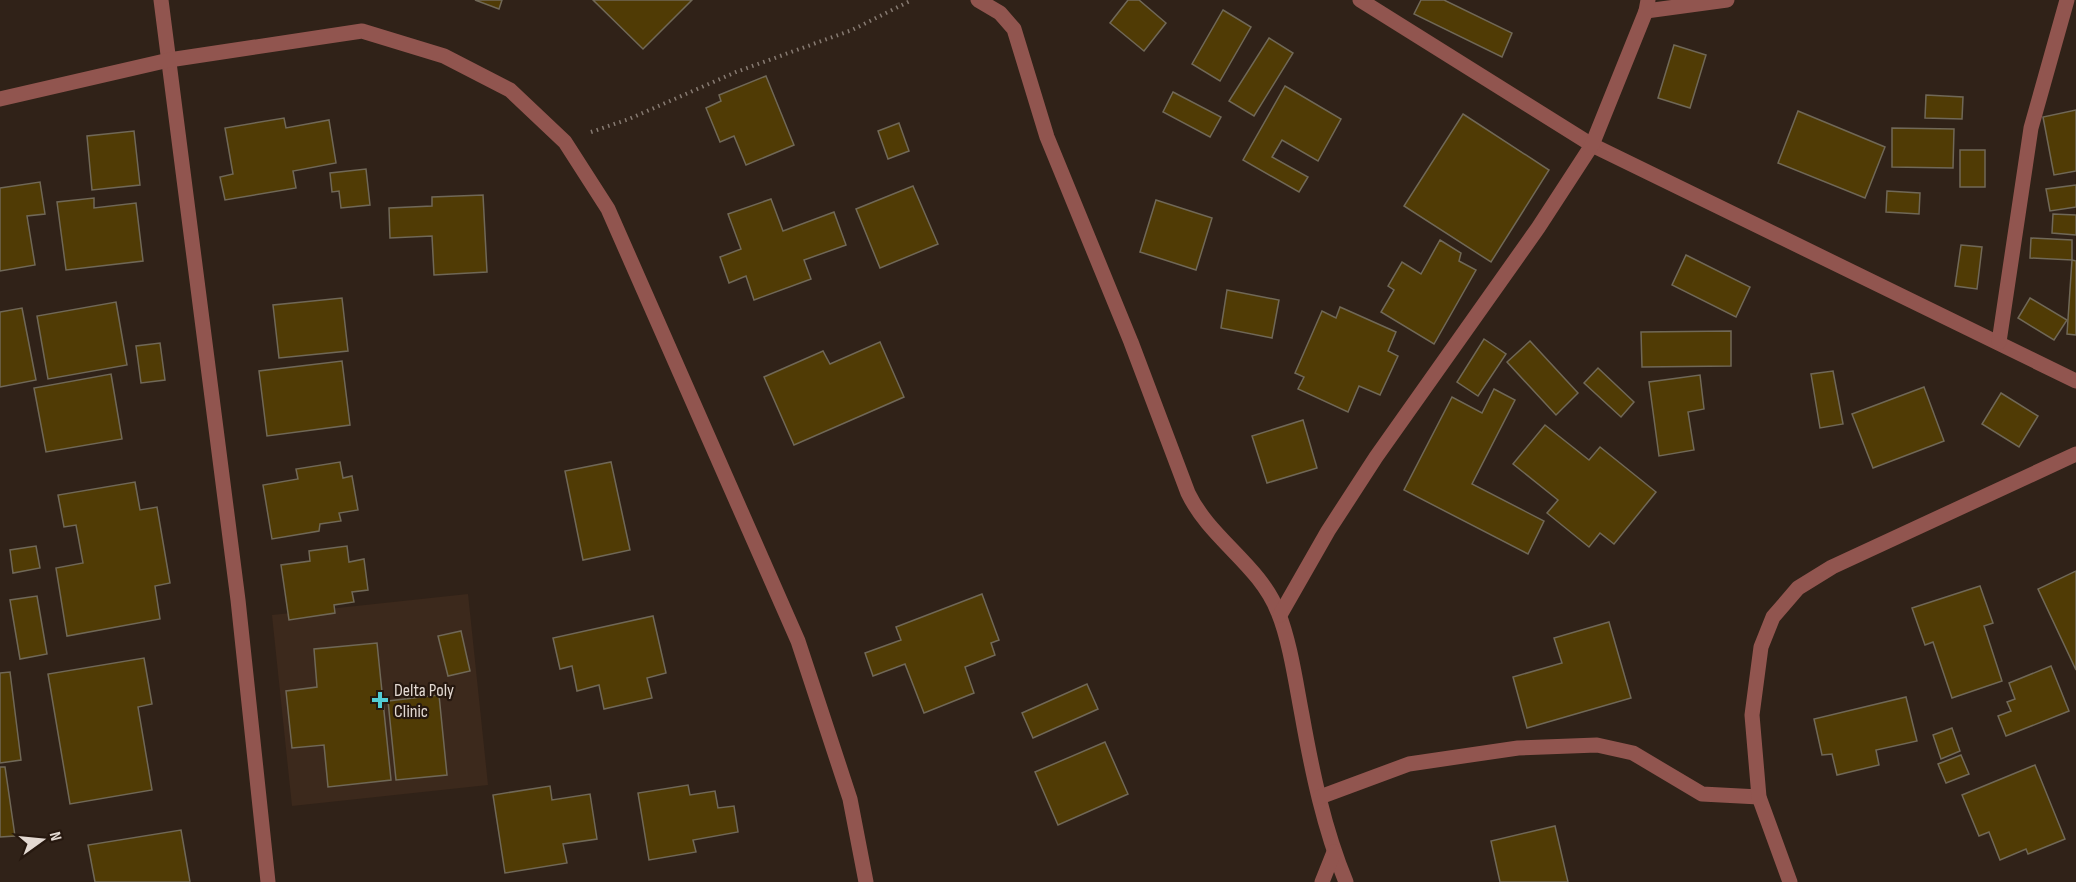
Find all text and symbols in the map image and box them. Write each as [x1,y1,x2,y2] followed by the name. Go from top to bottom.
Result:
[394,680,454,722] place label: Delta Poly Clinic
[371,691,389,709] marker: Delta Poly Clinic
[12,810,72,870] north arrow
[45,830,65,843] text: N

